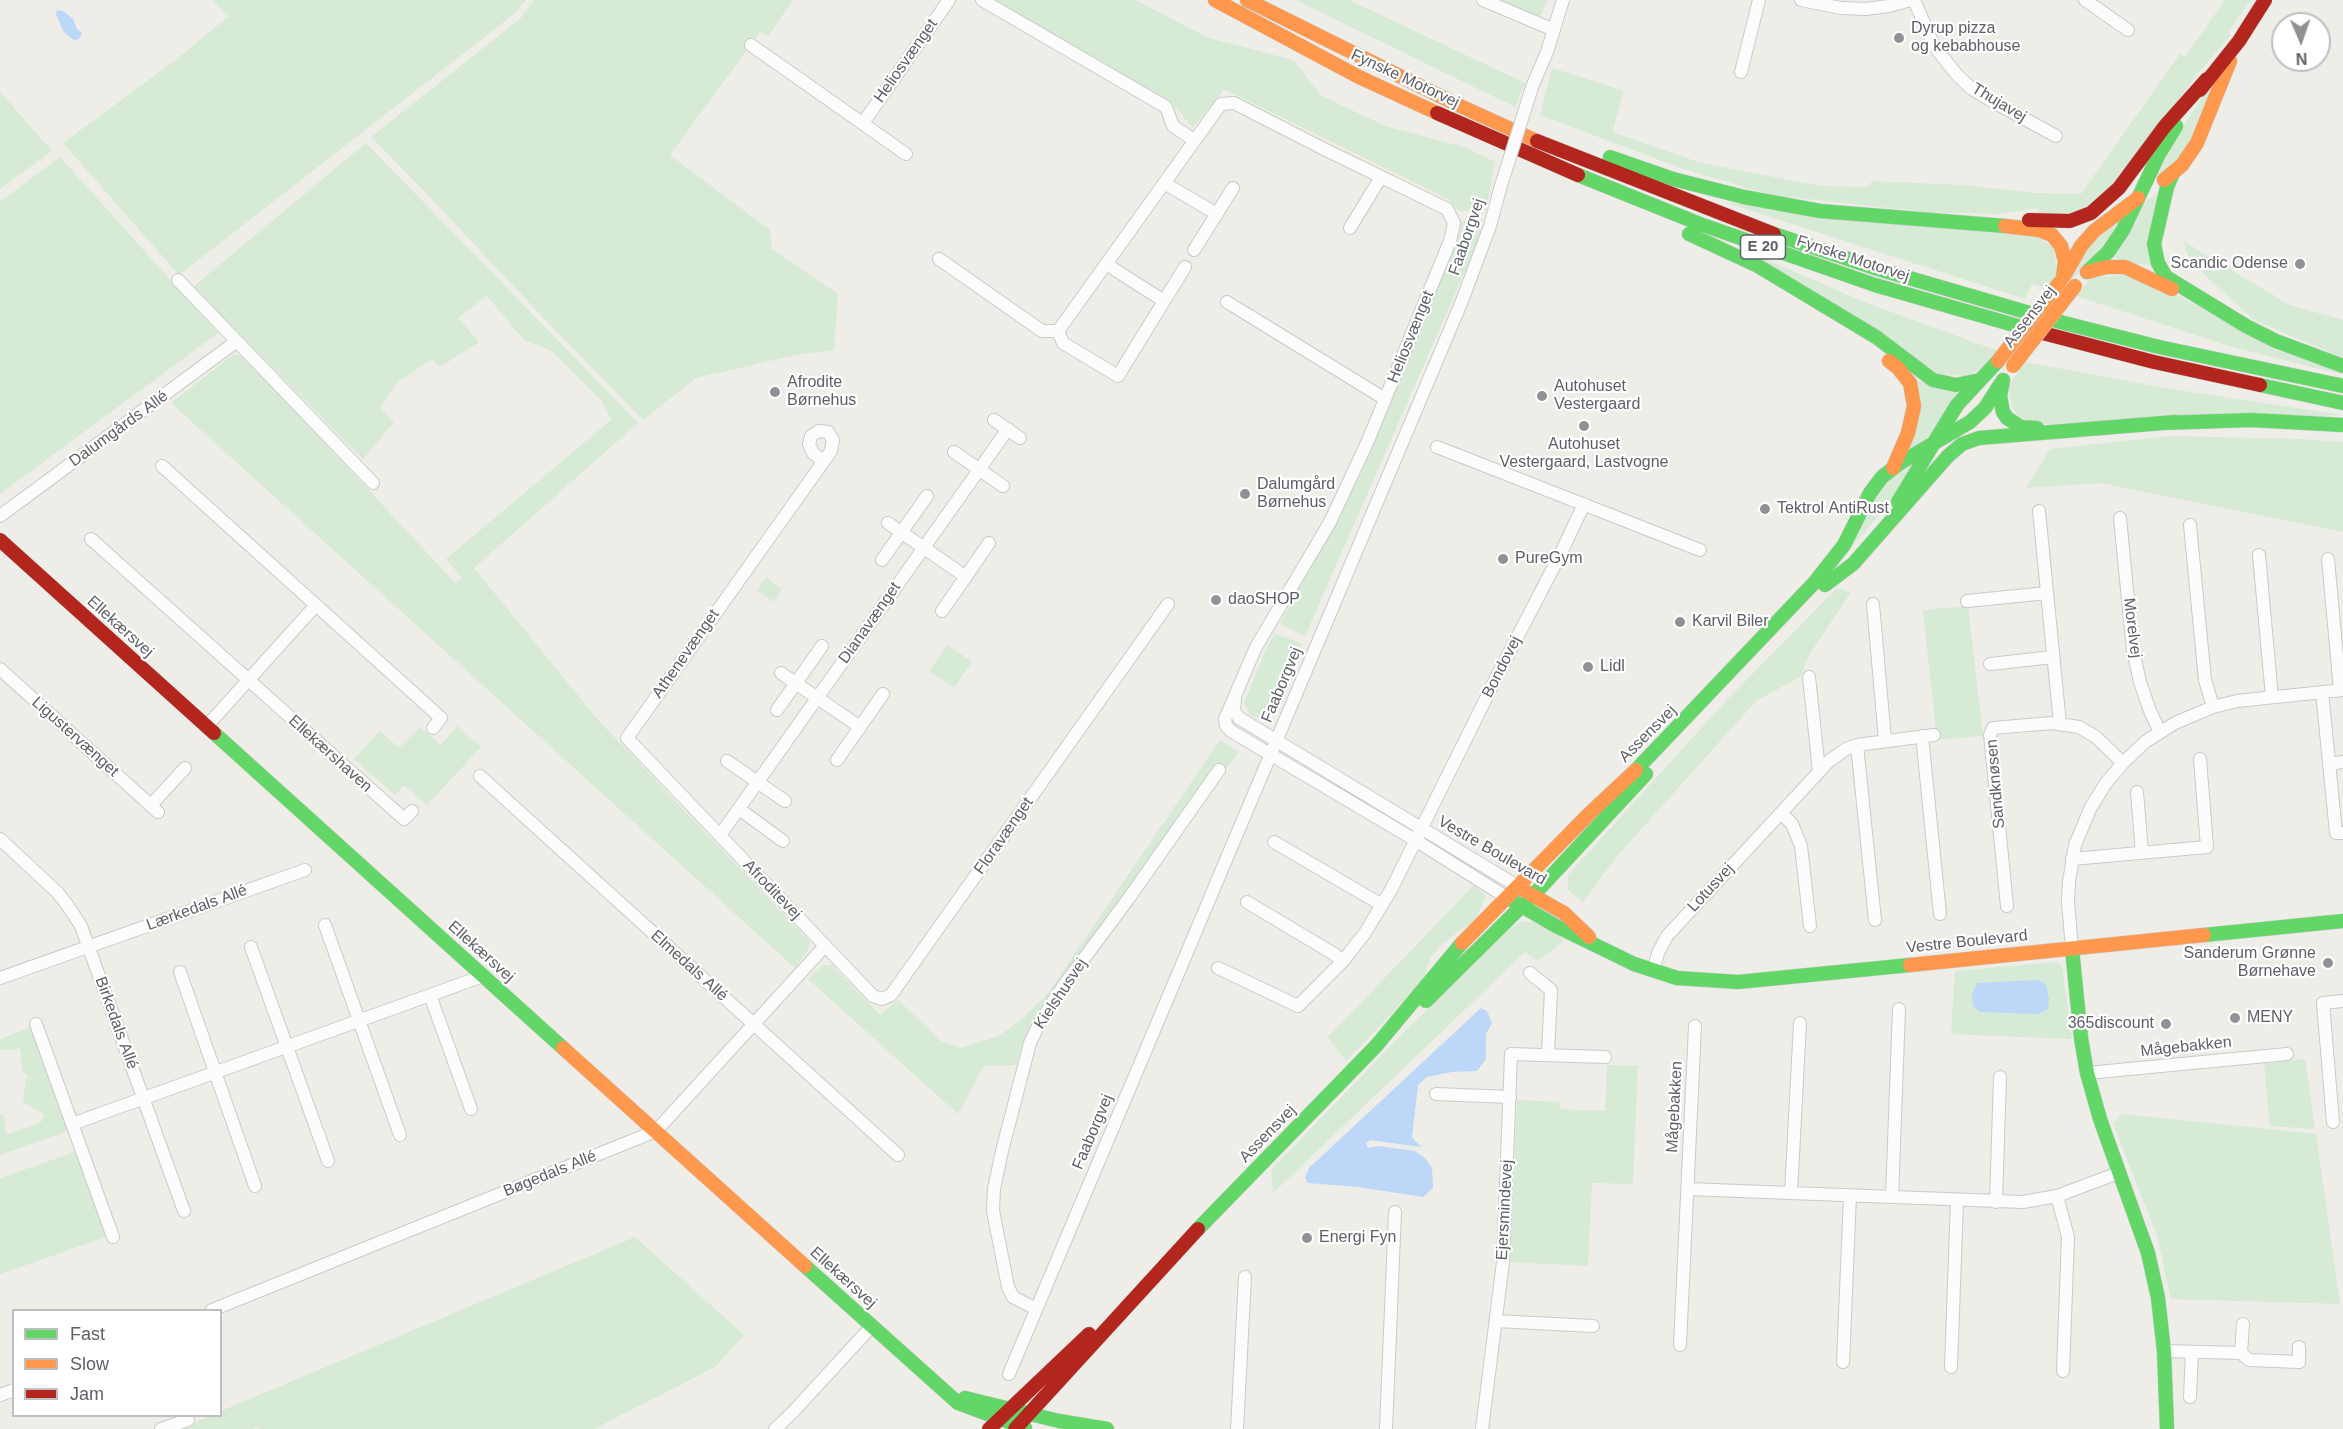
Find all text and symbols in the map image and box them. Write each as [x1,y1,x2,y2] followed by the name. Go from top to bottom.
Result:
[2271,12,2331,72] north arrow
[870,15,942,107] street label: Heliosvænget
[1911,19,2020,57] place label: Dyrup pizza og kebabhouse
[1892,31,1906,45] marker: Dyrup pizza og kebabhouse
[1348,45,1462,113] street label: Fynske Motorvej
[2296,50,2308,67] text: N
[1968,79,2030,127] street label: Thujavej
[1445,196,1489,278] street label: Faaborgvej
[1794,232,1912,286] street label: Fynske Motorvej
[1740,235,1786,259] road number: E 20
[2171,254,2288,274] place label: Scandic Odense
[2293,257,2307,271] marker: Scandic Odense
[2000,282,2060,352] street label: Assensvej
[1384,288,1438,386] street label: Heliosvænget
[787,373,856,411] place label: Afrodite Børnehus
[1554,377,1640,415] place label: Autohuset Vestergaard
[768,385,782,399] marker: Afrodite Børnehus
[66,387,172,471] street label: Dalumgårds Allé
[1535,389,1549,403] marker: Autohuset Vestergaard
[1577,419,1591,433] marker: Autohuset Vestergaard, Lastvogne
[1499,435,1669,473] place label: Autohuset Vestergaard, Lastvogne
[1257,475,1335,513] place label: Dalumgård Børnehus
[1238,487,1252,501] marker: Dalumgård Børnehus
[1777,499,1889,519] place label: Tektrol AntiRust
[1758,502,1772,516] marker: Tektrol AntiRust
[1515,549,1583,569] place label: PureGym
[1496,552,1510,566] marker: PureGym
[835,579,905,667] street label: Dianavænget
[1228,590,1300,610] place label: daoSHOP
[83,592,157,662] street label: Ellekærsvej
[1209,593,1223,607] marker: daoSHOP
[2119,597,2145,659] street label: Morelvej
[648,606,724,702] street label: Athenevænget
[1692,612,1768,632] place label: Karvil Biler
[1673,615,1687,629] marker: Karvil Biler
[1478,633,1526,701] street label: Bondovej
[1258,644,1306,726] street label: Faaborgvej
[1600,657,1625,677] place label: Lidl
[1581,660,1595,674] marker: Lidl
[28,693,122,781] street label: Ligustervænget
[1615,701,1681,767] street label: Assensvej
[284,711,376,797] street label: Ellekærshaven
[1983,738,2009,830] street label: Sandknøsen
[970,794,1038,878] street label: Floravænget
[1434,812,1550,890] street label: Vestre Boulevard
[739,856,805,924] street label: Afroditevej
[1684,860,1738,916] street label: Lotusvej
[144,881,250,935] street label: Lærkedals Allé
[444,917,518,987] street label: Ellekærsvej
[647,926,731,1006] street label: Elmedals Allé
[1905,926,2029,958] street label: Vestre Boulevard
[2183,944,2316,982] place label: Sanderum Grønne Børnehave
[1030,955,1092,1033] street label: Kielshusvej
[2321,956,2335,970] marker: Sanderum Grønne Børnehave
[90,974,142,1072] street label: Birkedals Allé
[2247,1008,2293,1028] place label: MENY
[2228,1011,2242,1025] marker: MENY
[2068,1014,2154,1034] place label: 365discount
[2159,1017,2173,1031] marker: 365discount
[2139,1033,2233,1061] street label: Mågebakken
[1663,1061,1687,1153] street label: Mågebakken
[1069,1091,1117,1173] street label: Faaborgvej
[1236,1101,1300,1167] street label: Assensvej
[501,1147,599,1201] street label: Bøgedals Allé
[1493,1159,1517,1261] street label: Ejersmindevej
[1319,1228,1396,1248] place label: Energi Fyn
[1300,1231,1314,1245] marker: Energi Fyn
[806,1243,880,1313] street label: Ellekærsvej
[12,1309,222,1417] legend
[70,1324,105,1344] text: Fast
[70,1354,109,1374] text: Slow
[70,1384,104,1404] text: Jam

